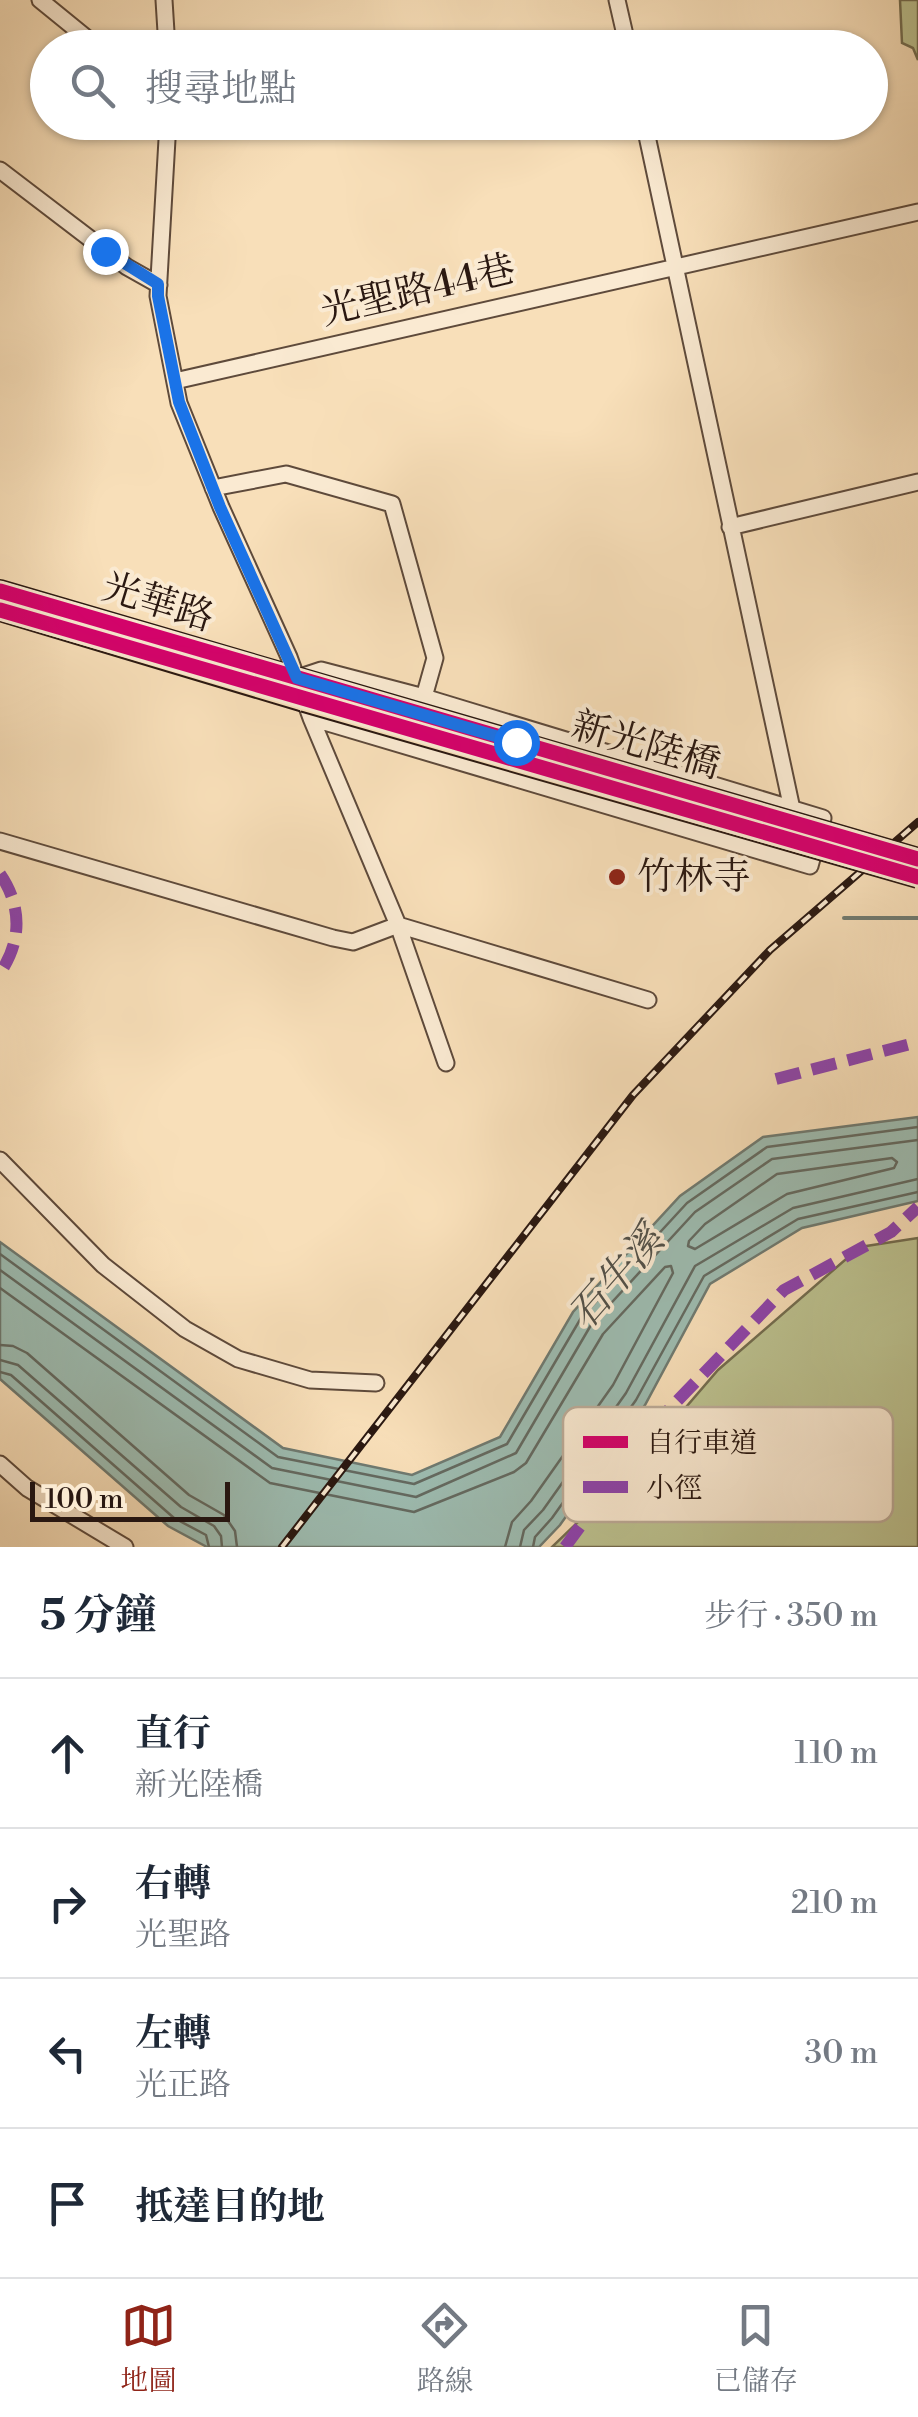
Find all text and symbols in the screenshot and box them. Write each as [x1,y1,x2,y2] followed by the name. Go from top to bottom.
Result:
[30,30,888,140] search box
[65,58,120,113] icon: search
[145,66,297,113] text: 搜尋地點
[83,229,129,275] route end
[316,246,520,336] street label: 光聖路44巷
[97,564,219,642] street label: 光華路
[566,702,726,790] street label: 新光陸橋
[494,720,540,766] route start
[637,854,751,901] place label: 竹林寺
[606,866,628,888] marker: 竹林寺
[559,1213,678,1340] water label: 石牛溪
[563,1407,893,1522] legend
[646,1426,758,1461] text: 自行車道
[646,1471,702,1506] text: 小徑
[30,1477,230,1522] scale bar
[45,1482,124,1517] text: 100 m
[40,1590,157,1643] text: 5 分鐘
[704,1596,878,1636] text: 步行 · 350 m
[135,1711,211,1758] text: 直行
[40,1726,95,1781] icon: ahead
[795,1733,878,1773] text: 110 m
[135,1765,263,1805] text: 新光陸橋
[135,1861,211,1908] text: 右轉
[40,1876,95,1931] icon: right
[791,1883,878,1923] text: 210 m
[135,1915,231,1955] text: 光聖路
[135,2011,211,2058] text: 左轉
[40,2026,95,2081] icon: left
[804,2033,878,2073] text: 30 m
[135,2065,231,2105] text: 光正路
[40,2176,95,2231] icon: arrive
[135,2184,325,2231] text: 抵達目的地
[120,2298,176,2399] tab: 地圖
[417,2298,473,2399] tab: 路線
[714,2298,798,2399] tab: 已儲存

